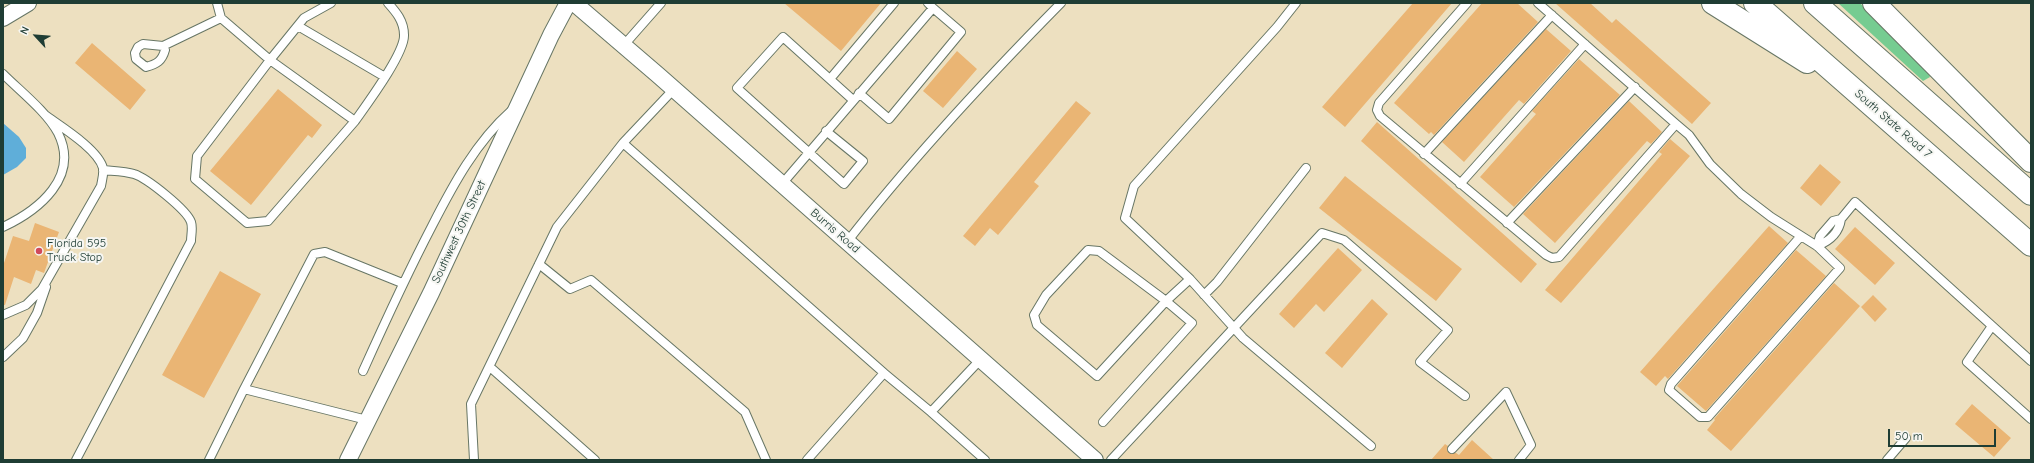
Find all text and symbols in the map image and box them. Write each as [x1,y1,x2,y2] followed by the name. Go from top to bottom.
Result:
[16,16,56,56] north arrow
[17,24,32,37] text: N
[1851,87,1935,161] street label: South State Road 7
[429,178,489,286] street label: Southwest 30th Street
[807,206,863,256] street label: Burris Road
[47,237,106,265] place label: Florida 595 Truck Stop
[34,246,44,256] marker: Florida 595 Truck Stop
[1890,421,1998,447] scale bar
[1895,429,1923,443] text: 50 m

